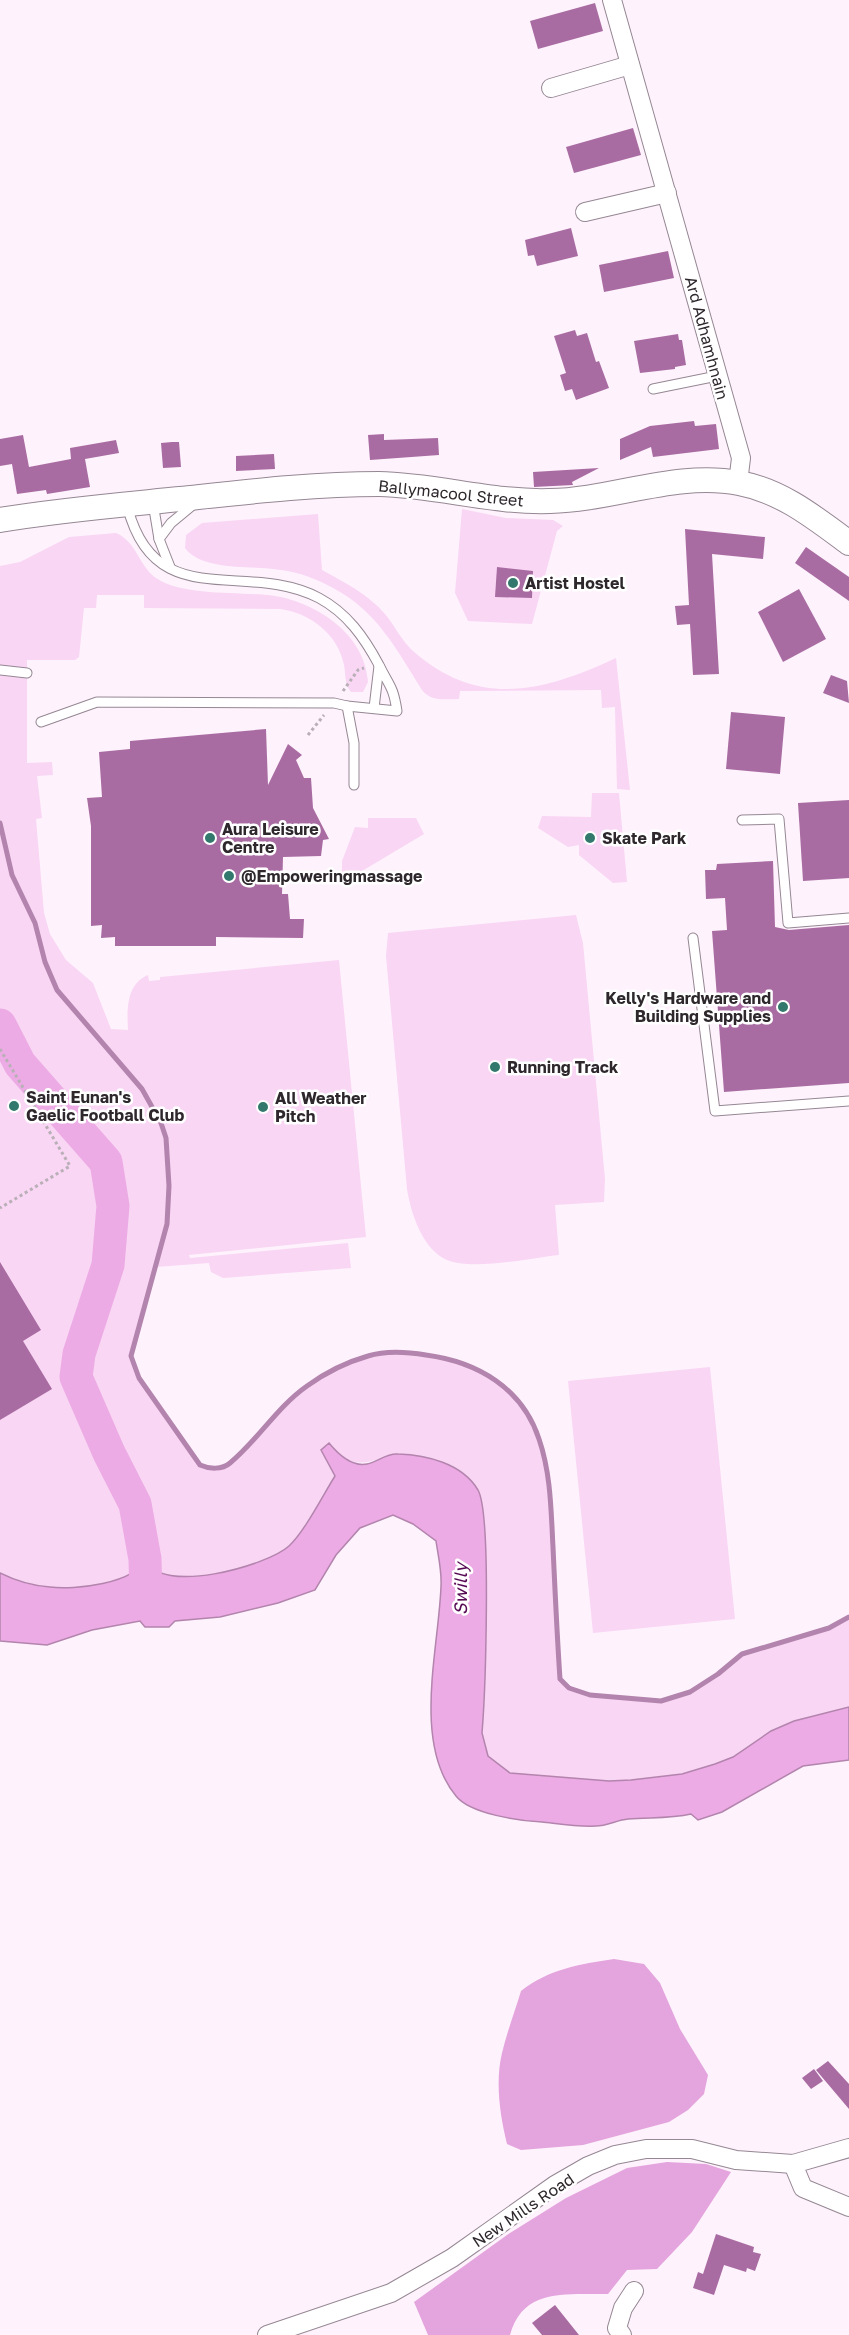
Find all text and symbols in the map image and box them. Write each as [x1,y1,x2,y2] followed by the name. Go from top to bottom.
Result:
[681,274,733,402] street label: Ard Adhamhnain
[377,475,525,511] street label: Ballymacool Street
[525,573,625,593] place label: Artist Hostel
[506,576,520,590] marker: Artist Hostel
[222,819,319,857] place label: Aura Leisure Centre
[602,828,687,848] place label: Skate Park
[203,831,217,845] marker: Aura Leisure Centre
[583,831,597,845] marker: Skate Park
[241,866,422,886] place label: @Empoweringmassage
[222,869,236,883] marker: @Empoweringmassage
[605,988,771,1026] place label: Kelly's Hardware and Building Supplies
[776,1000,790,1014] marker: Kelly's Hardware and Building Supplies
[507,1057,619,1077] place label: Running Track
[488,1060,502,1074] marker: Running Track
[26,1087,184,1125] place label: Saint Eunan's Gaelic Football Club
[275,1088,367,1126] place label: All Weather Pitch
[7,1099,21,1113] marker: Saint Eunan's Gaelic Football Club
[256,1100,270,1114] marker: All Weather Pitch
[449,1560,471,1615] water label: Swilly
[468,2169,578,2251] street label: New Mills Road

